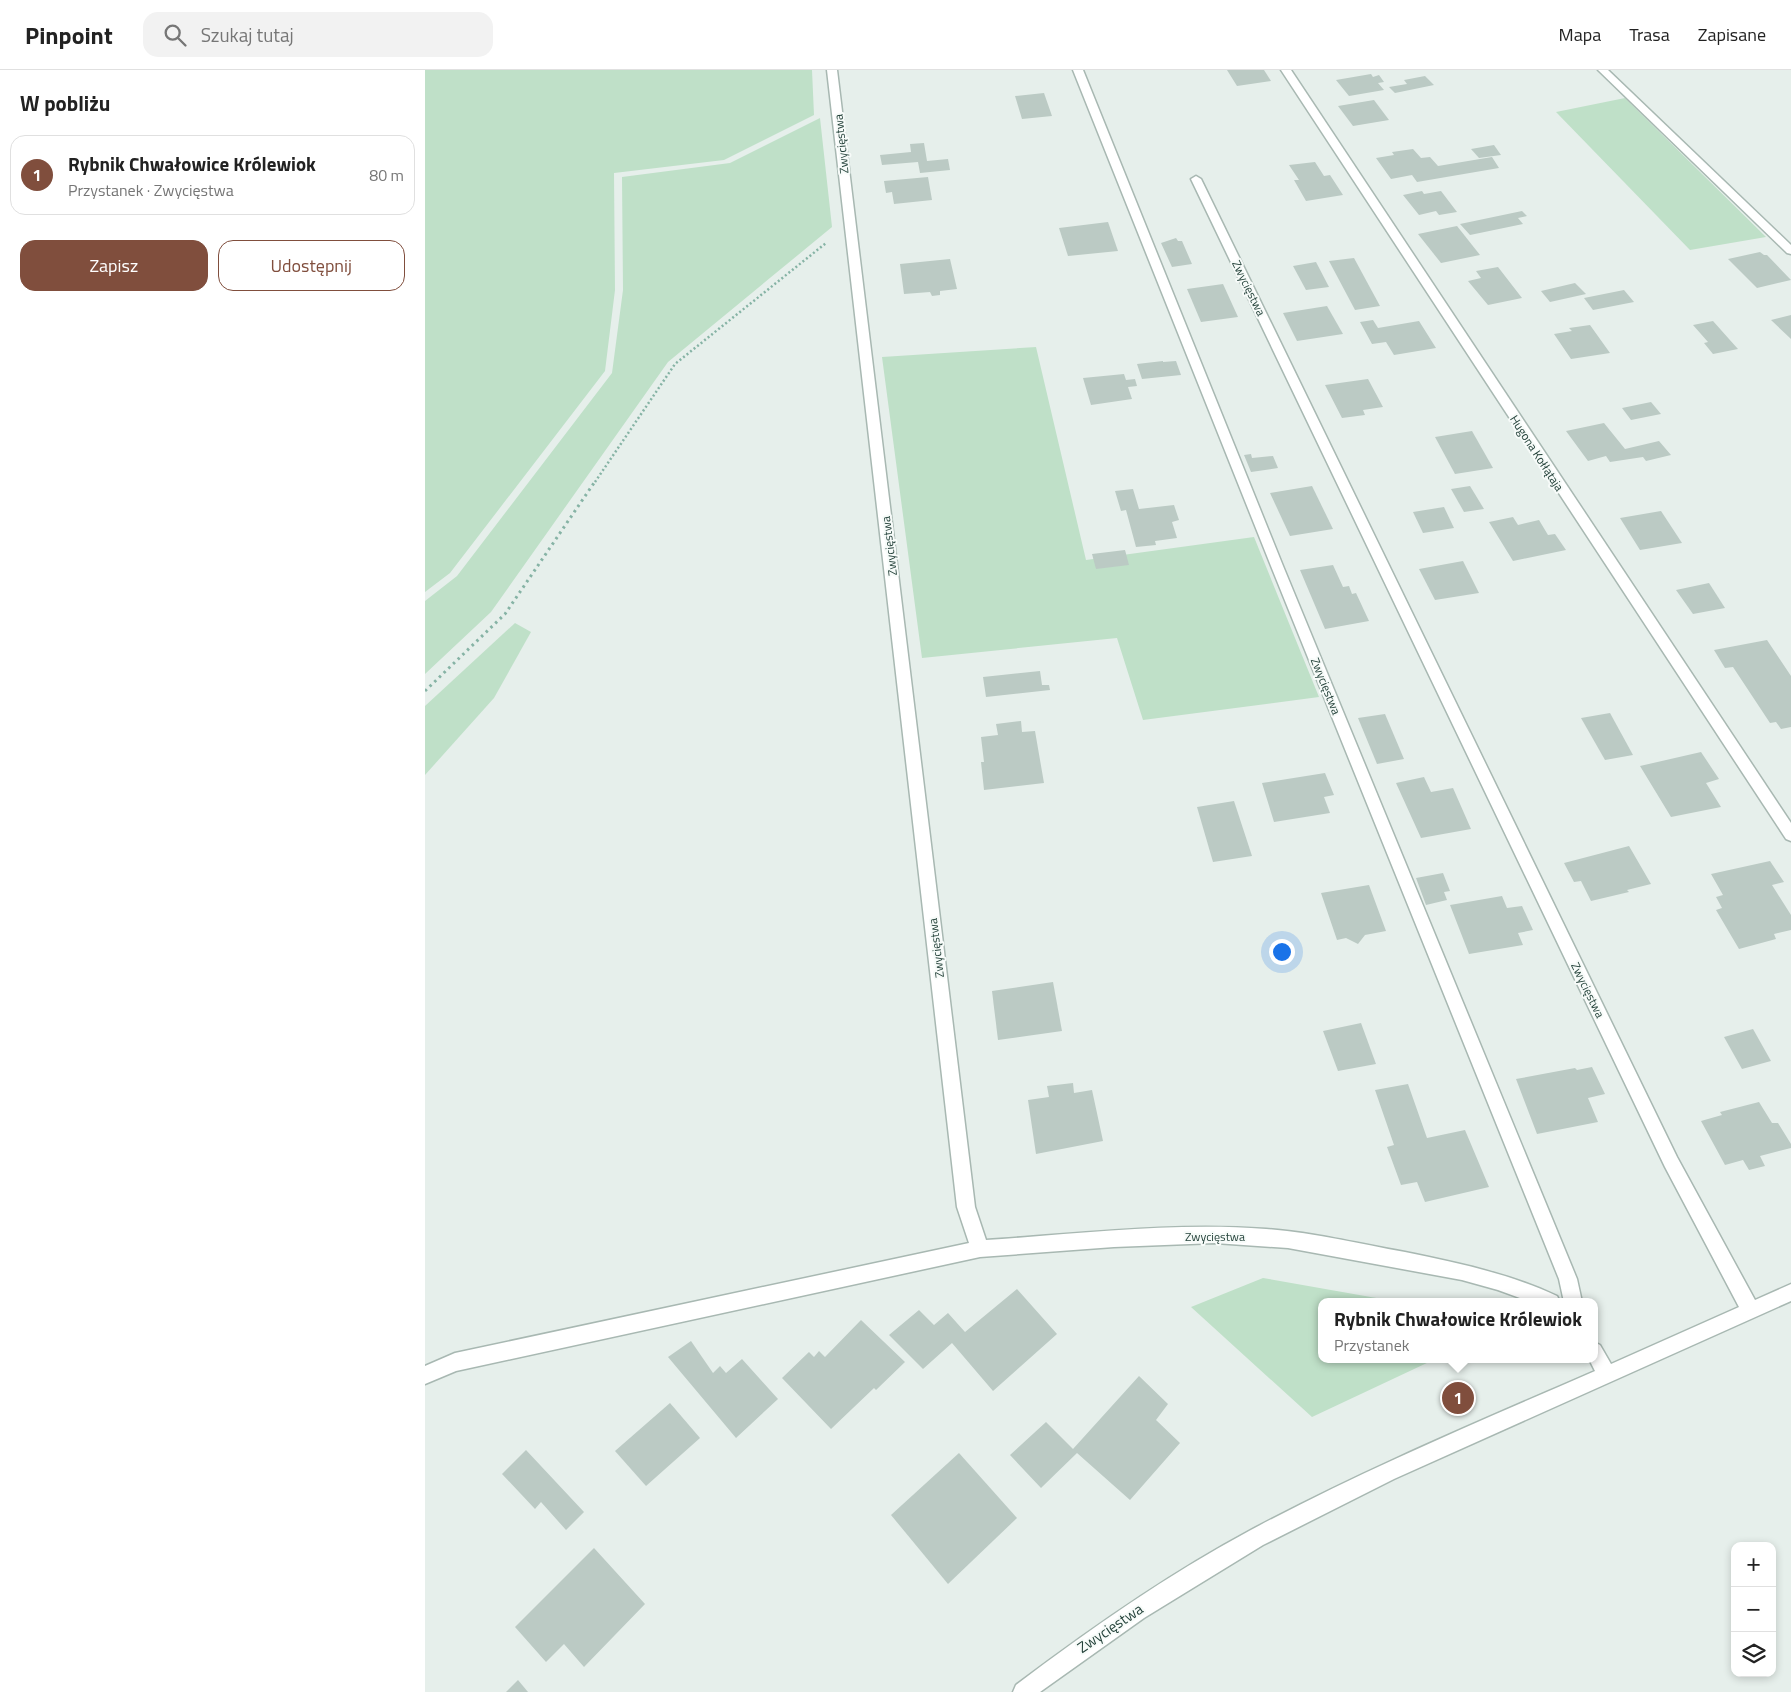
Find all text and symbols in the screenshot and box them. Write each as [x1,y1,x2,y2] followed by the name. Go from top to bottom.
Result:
[143,12,493,57] search box
[25,17,113,53] text: Pinpoint
[201,20,294,49] text: Szukaj tutaj
[161,21,189,49] icon: search
[1559,21,1601,48] text: Mapa
[1629,21,1670,48] text: Trasa
[1698,21,1766,48] text: Zapisane
[20,87,110,119] text: W pobliżu
[828,113,854,175] street label: Zwycięstwa
[68,149,316,178] text: Rybnik Chwałowice Królewiok
[33,163,41,187] text: 1
[369,163,404,187] text: 80 m
[68,178,234,202] text: Przystanek · Zwycięstwa
[20,240,208,291] button: Zapisz
[218,240,405,291] button: Udostępnij
[1227,257,1271,319] street label: Zwycięstwa
[1505,411,1569,495] street label: Hugona Kołłątaja
[876,515,902,577] street label: Zwycięstwa
[1306,655,1346,717] street label: Zwycięstwa
[923,917,949,979] street label: Zwycięstwa
[1269,939,1295,965] your location
[1566,959,1610,1021] street label: Zwycięstwa
[1185,1227,1245,1246] street label: Zwycięstwa
[1318,1298,1598,1363] popup
[1334,1304,1582,1333] text: Rybnik Chwałowice Królewiok
[1334,1333,1409,1357] text: Przystanek
[1442,1379,1474,1417] pin: 1
[1731,1542,1776,1677] map controls
[1731,1542,1776,1587] button: +
[1731,1587,1776,1632] button: −
[1073,1597,1148,1658] street label: Zwycięstwa
[1731,1632,1776,1677] button: layers

